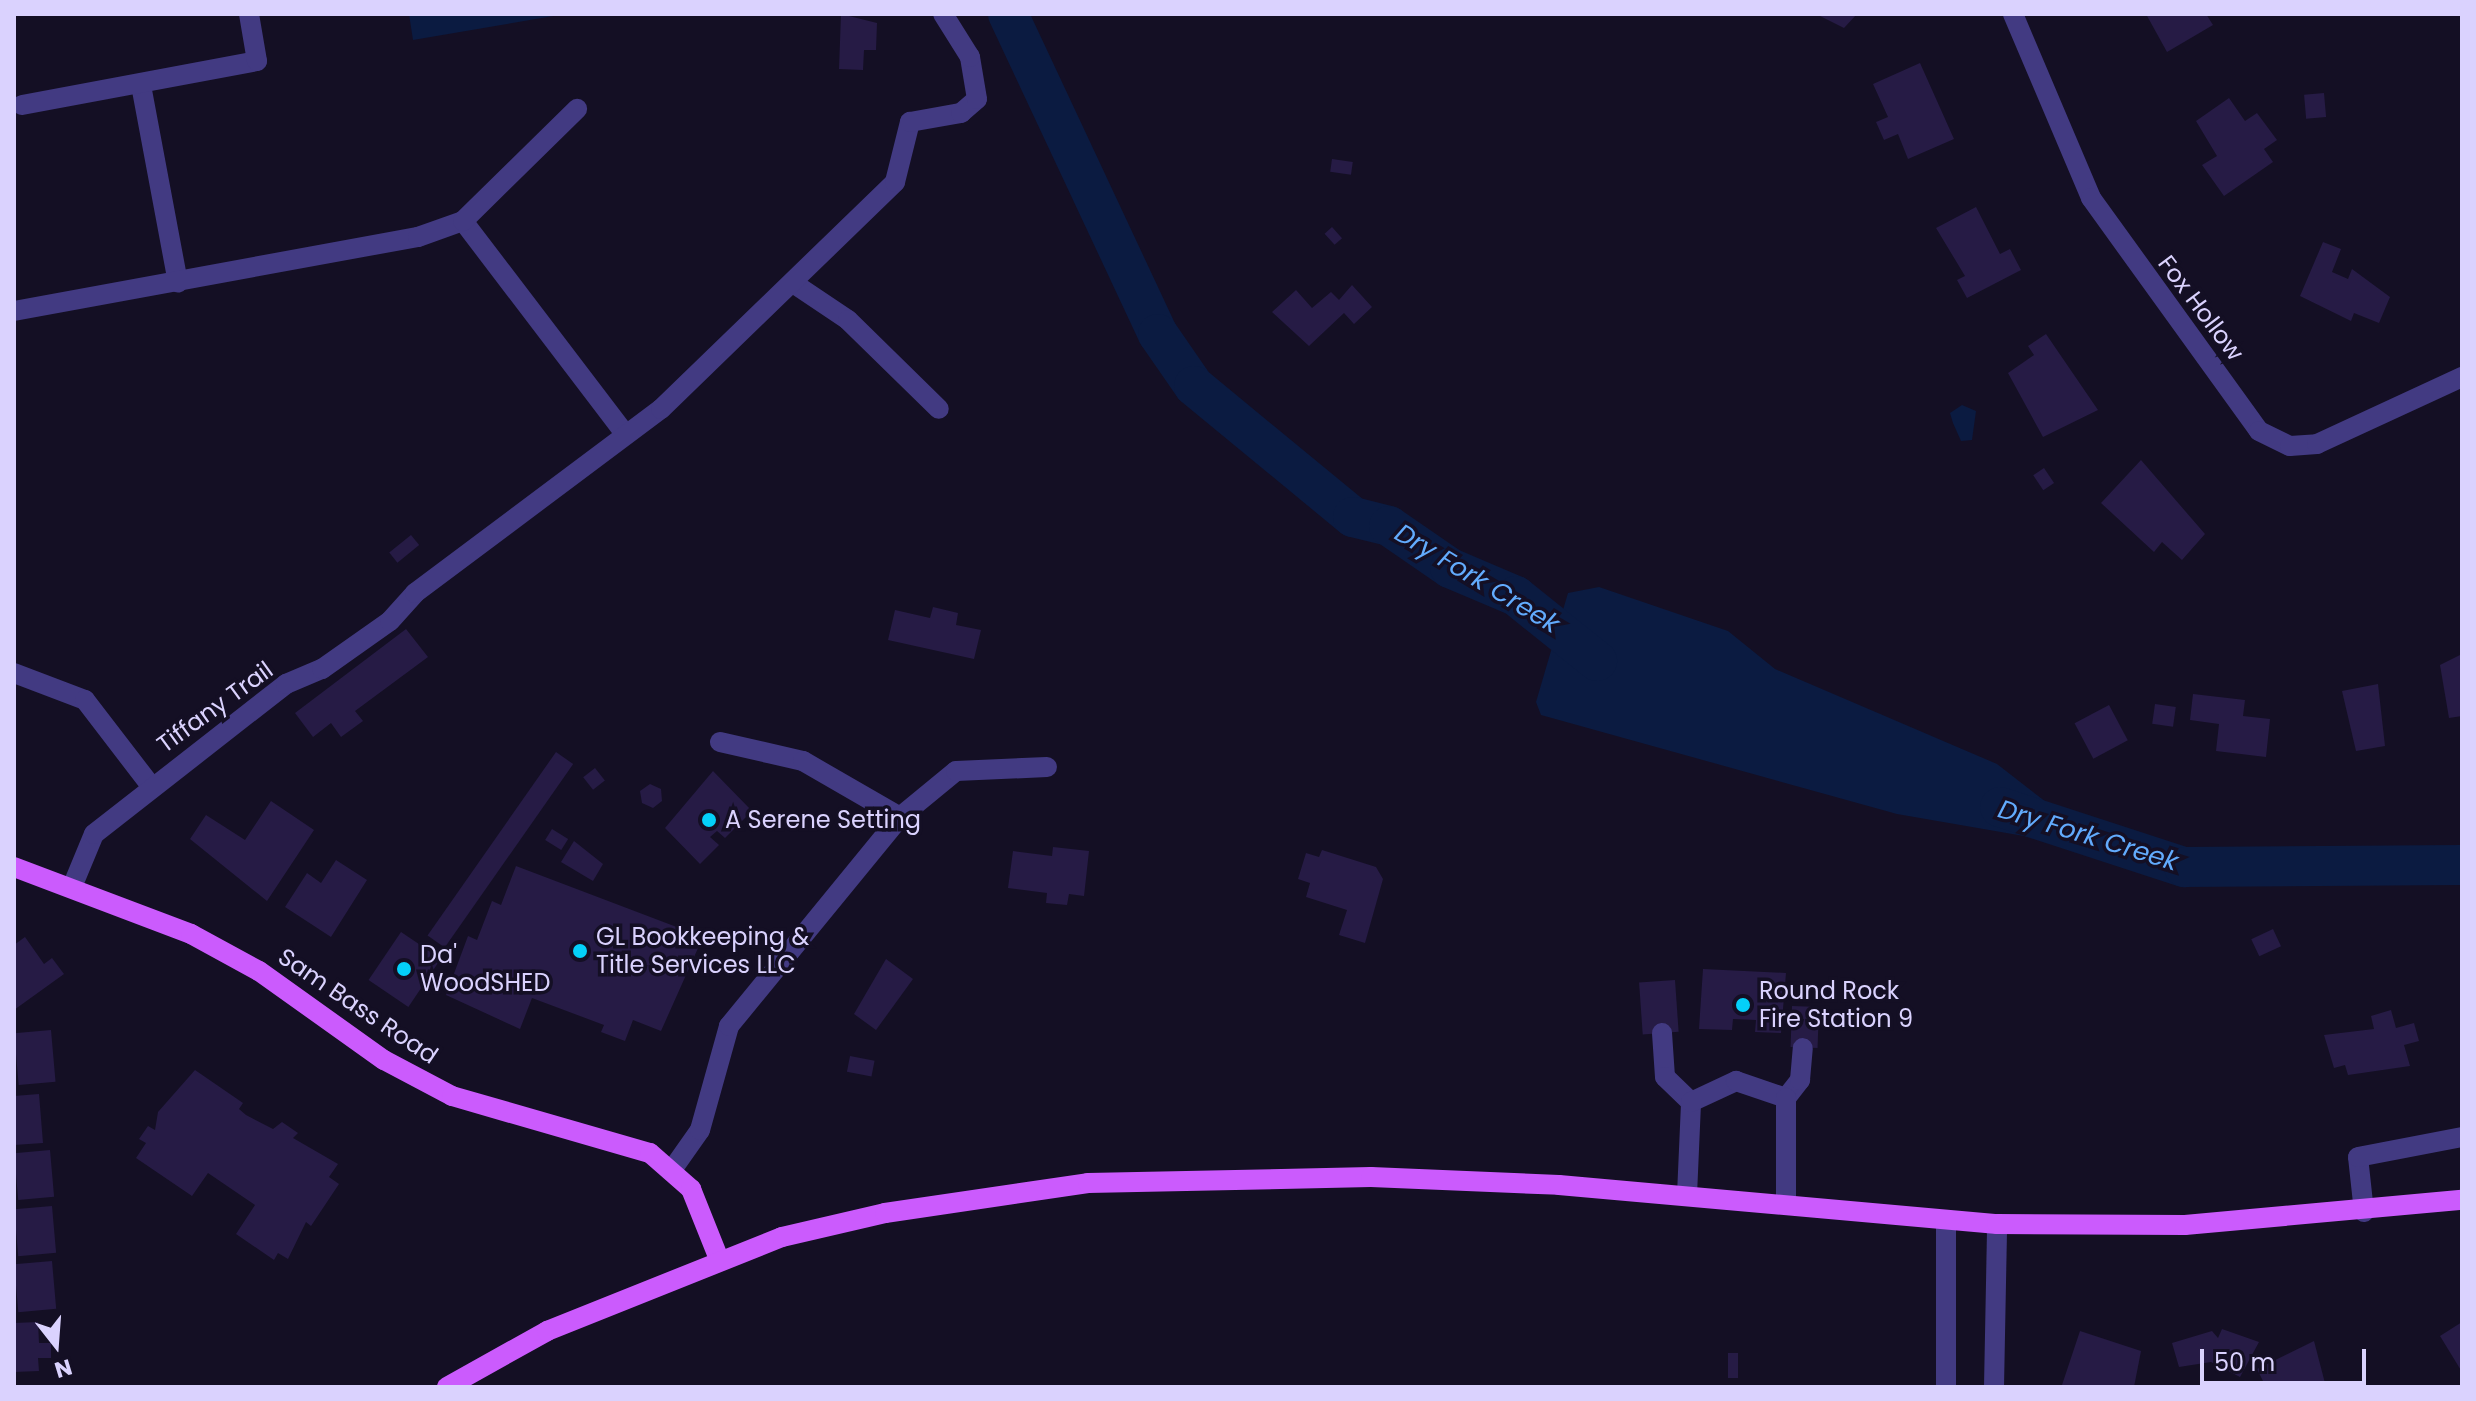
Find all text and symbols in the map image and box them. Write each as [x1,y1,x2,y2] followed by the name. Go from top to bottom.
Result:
[2152,250,2250,366] street label: Fox Hollow
[1389,518,1565,640] water label: Dry Fork Creek
[151,655,279,759] street label: Tiffany Trail
[1994,794,2182,878] water label: Dry Fork Creek
[725,806,921,834] place label: A Serene Setting
[700,811,718,829] marker: A Serene Setting
[596,923,809,979] place label: GL Bookkeeping & Title Services LLC
[420,941,550,997] place label: Da' WoodSHED
[273,942,443,1070] street label: Sam Bass Road
[571,942,589,960] marker: GL Bookkeeping & Title Services LLC
[395,960,413,978] marker: Da' WoodSHED
[1759,977,1913,1033] place label: Round Rock Fire Station 9
[1734,996,1752,1014] marker: Round Rock Fire Station 9
[16,1305,96,1385] north arrow
[2204,1333,2370,1383] scale bar
[2214,1346,2275,1379] text: 50 m
[51,1351,76,1386] text: N

